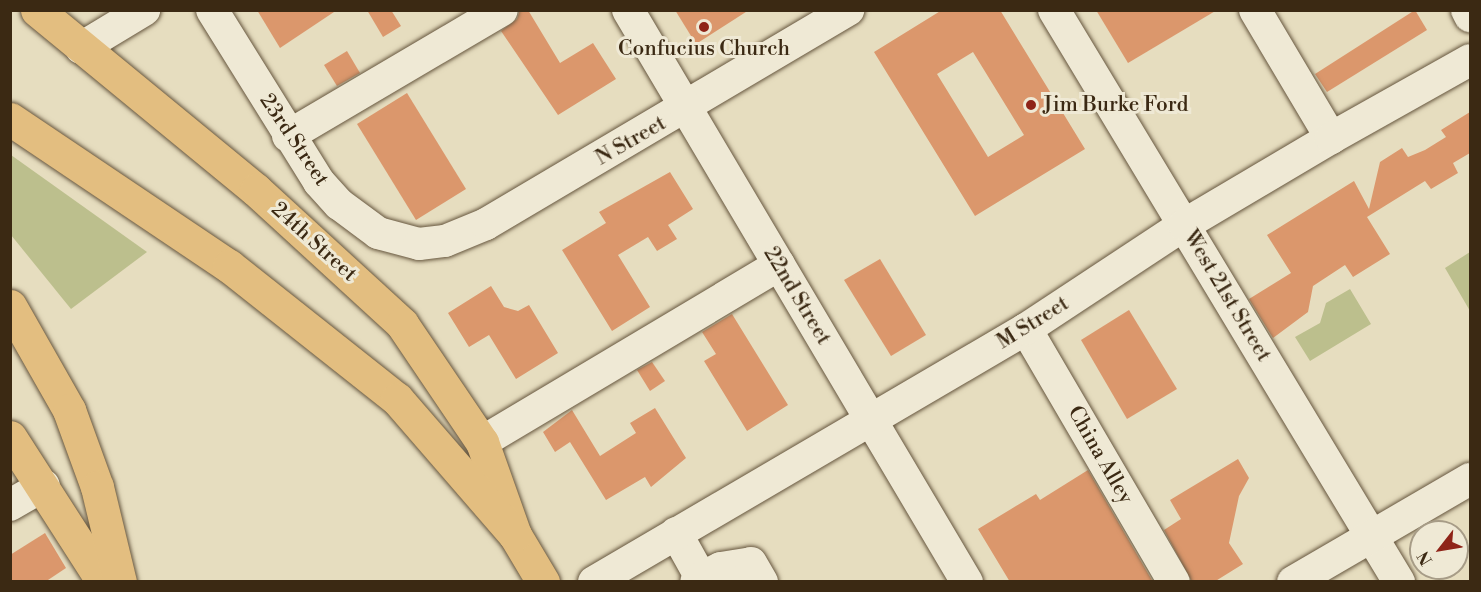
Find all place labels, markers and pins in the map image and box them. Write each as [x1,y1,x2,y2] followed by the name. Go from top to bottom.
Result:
[697,20,711,34] marker: Confucius Church
[618,36,790,62] place label: Confucius Church
[1043,92,1189,118] place label: Jim Burke Ford
[1024,98,1038,112] marker: Jim Burke Ford

